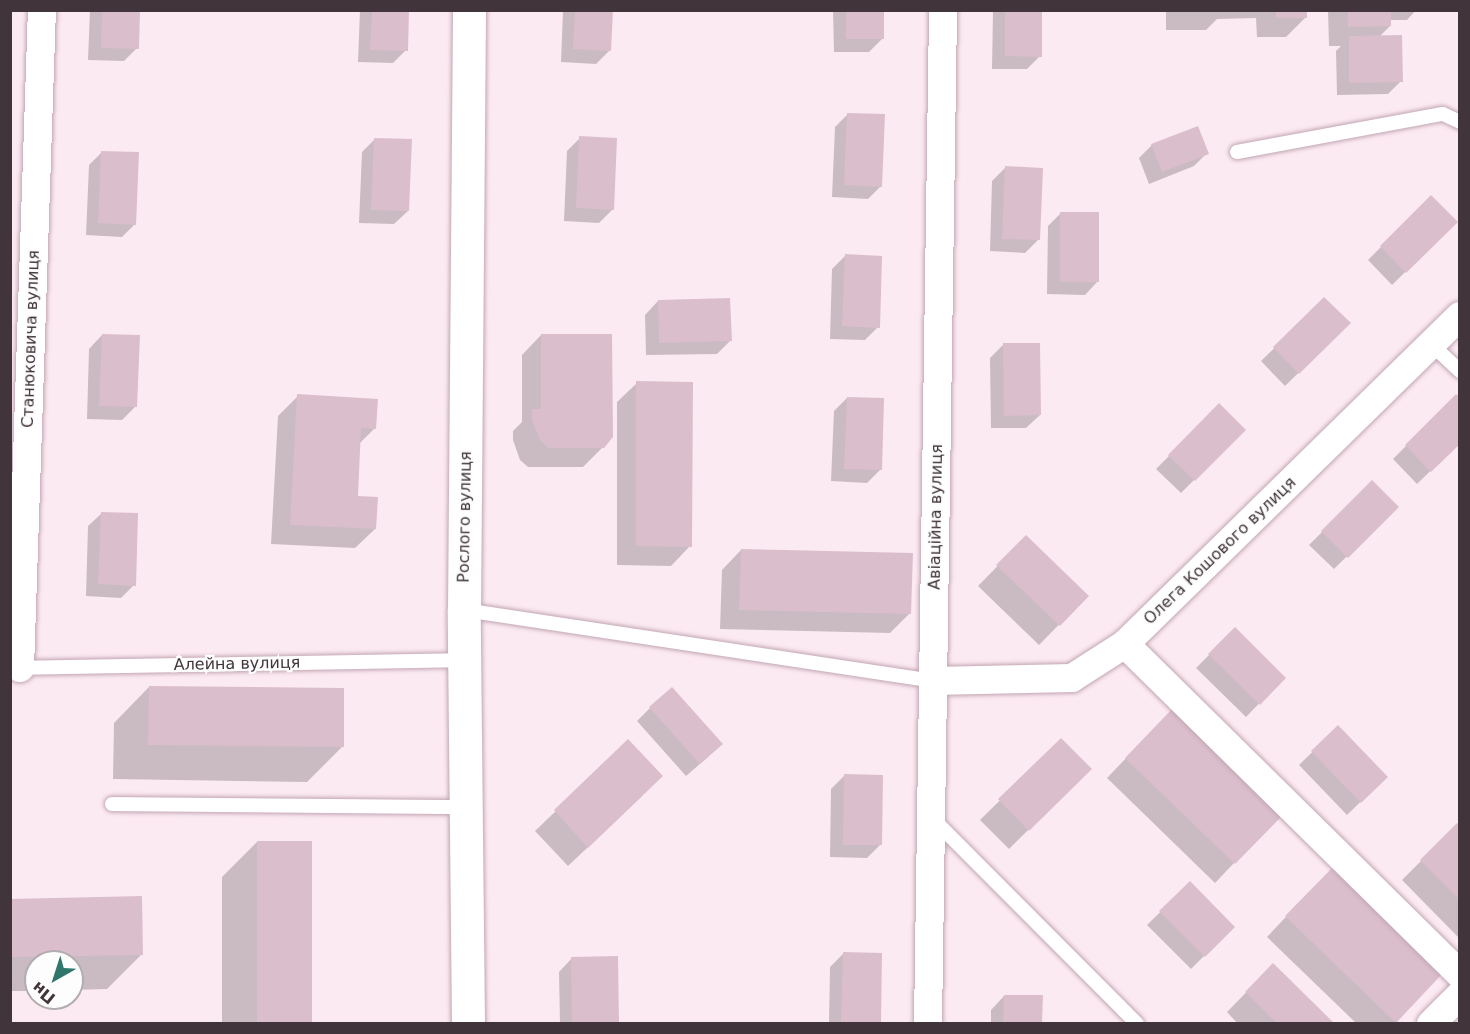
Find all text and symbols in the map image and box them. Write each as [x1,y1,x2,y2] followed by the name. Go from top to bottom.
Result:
[18,250,44,428] street label: Станюковича вулиця
[925,444,947,590] street label: Авіаційна вулиця
[454,451,476,583] street label: Рослого вулиця
[1140,473,1300,629] street label: Олега Кошового вулиця
[173,653,301,675] street label: Алейна вулиця
[24,950,84,1010] north arrow
[28,978,59,1008] text: Пн

